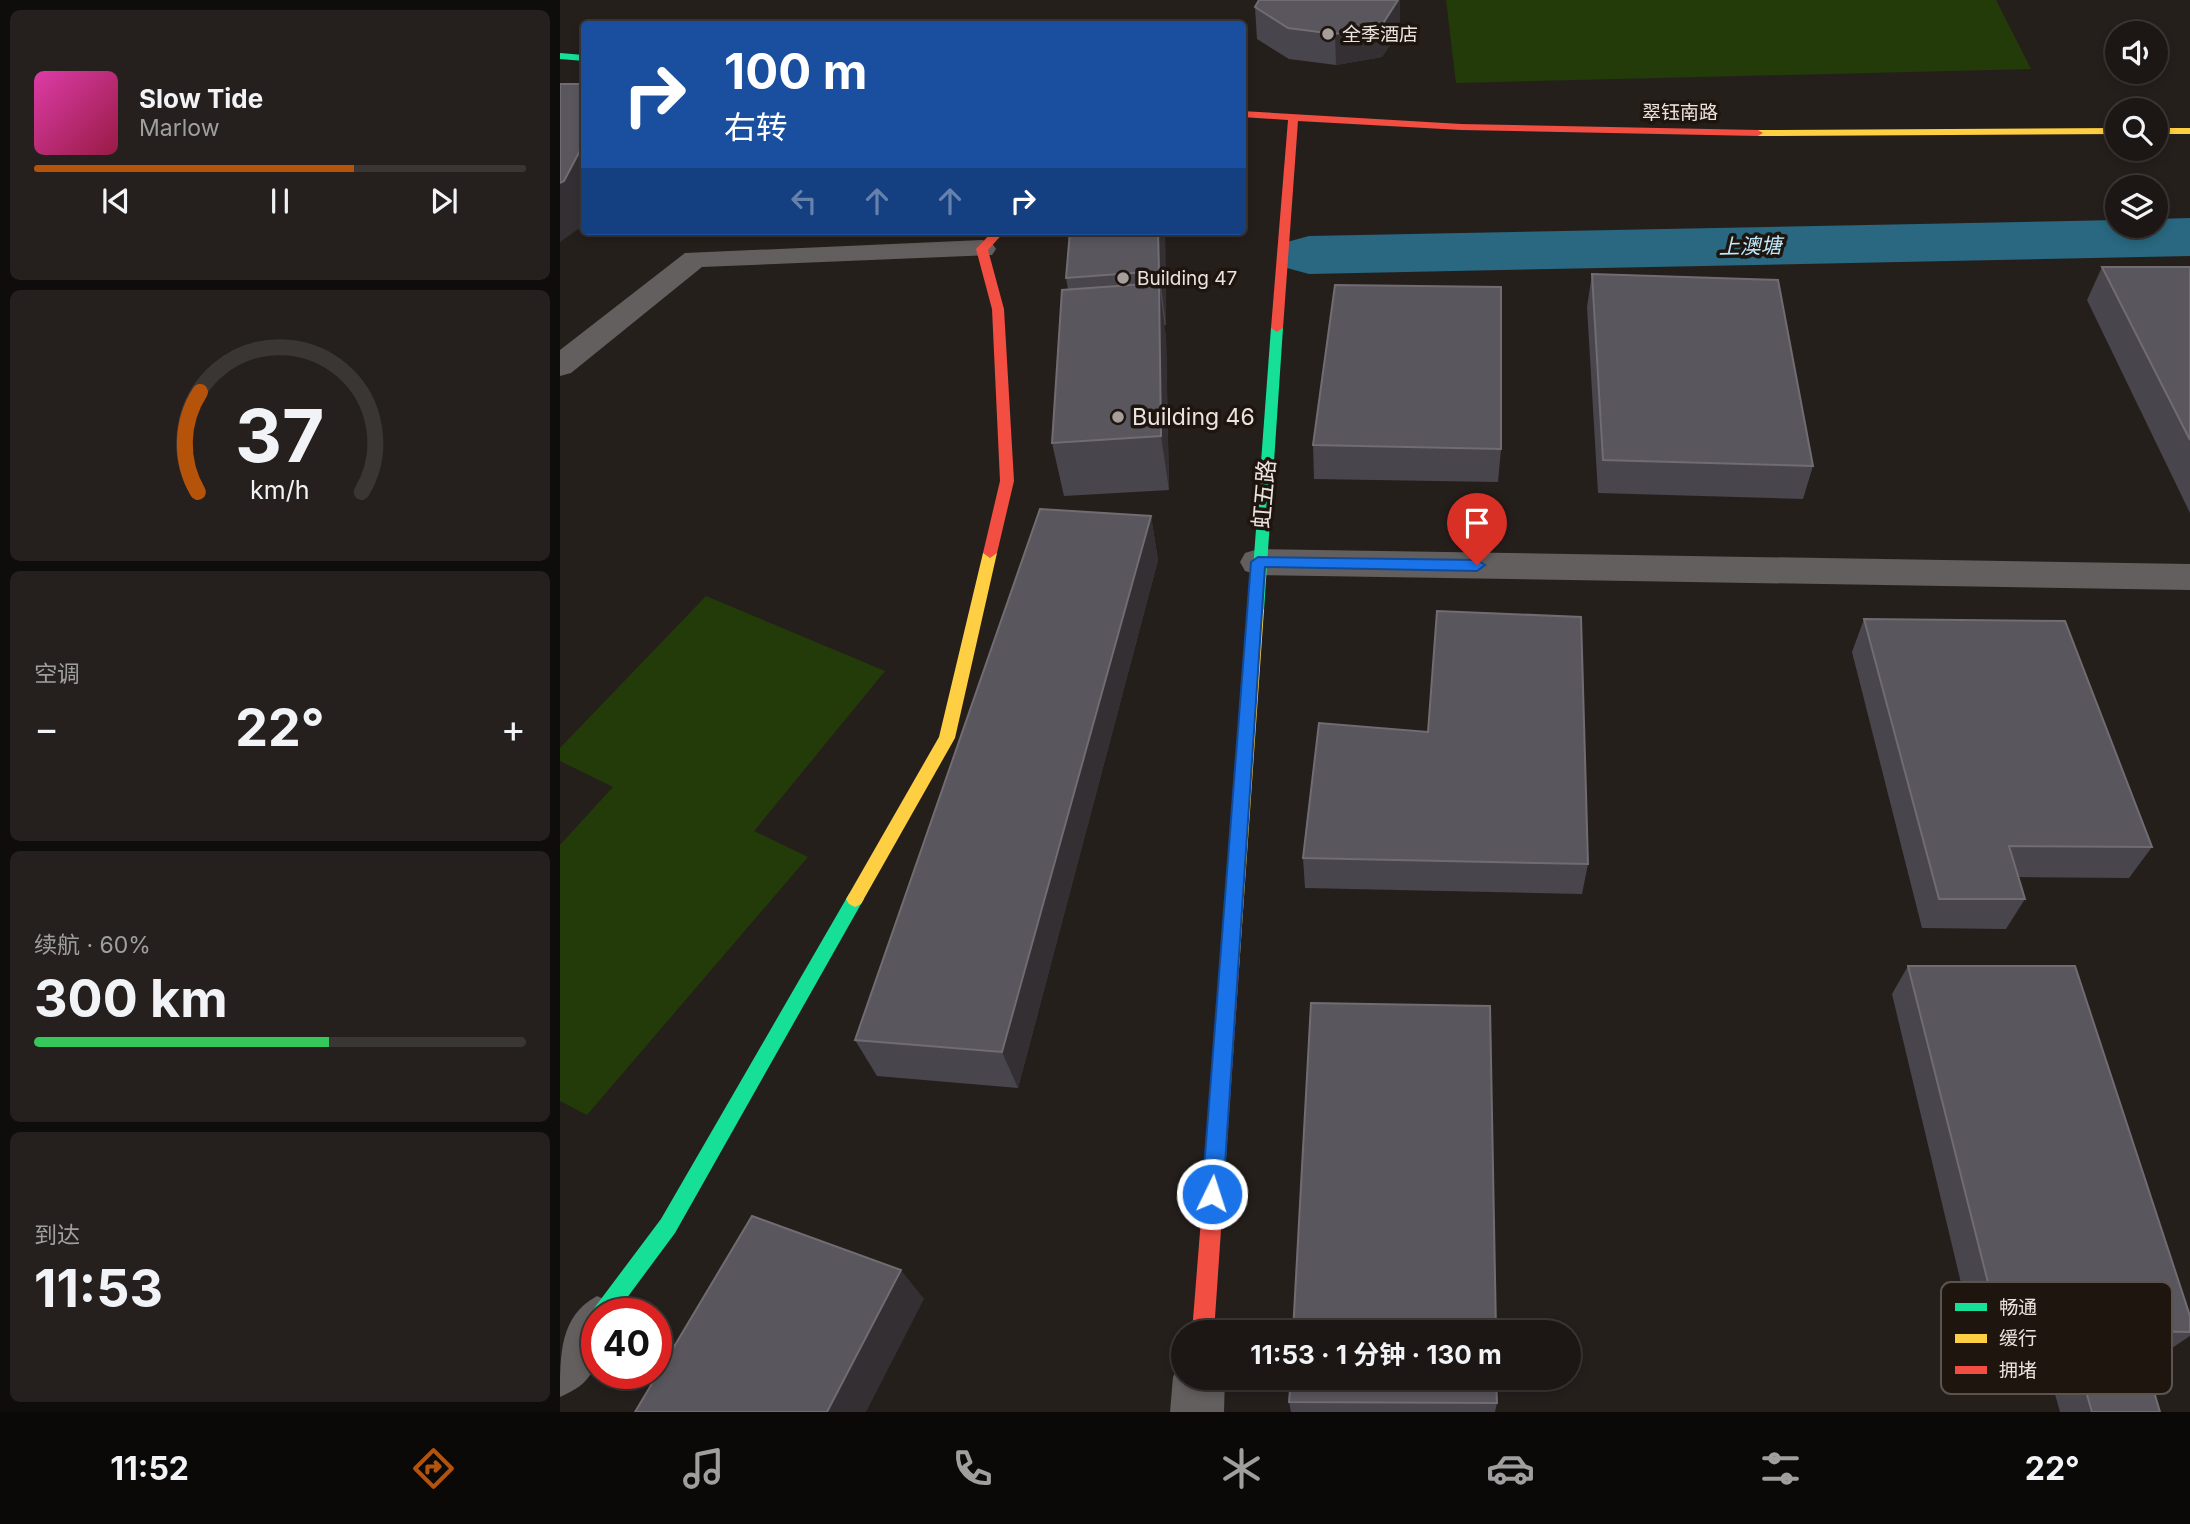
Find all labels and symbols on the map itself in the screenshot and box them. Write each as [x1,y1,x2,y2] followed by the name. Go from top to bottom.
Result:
[1342,23,1418,46] place label: 全季酒店
[1320,26,1336,42] marker: 全季酒店
[1642,101,1718,124] street label: 翠钰南路
[1718,233,1785,259] water label: 上澳塘
[1137,267,1237,290] place label: Building 47
[1115,270,1131,286] marker: Building 47
[1132,403,1255,431] place label: Building 46
[1110,409,1126,425] marker: Building 46
[1247,458,1281,530] street label: 虹五路
[1447,493,1507,565] pin
[1175,1157,1249,1231] position arrow
[1941,1282,2172,1394] legend
[1999,1296,2037,1319] text: 畅通
[581,1298,672,1389] speed limit sign: 40
[1999,1327,2037,1350] text: 缓行
[1999,1359,2037,1382] text: 拥堵

